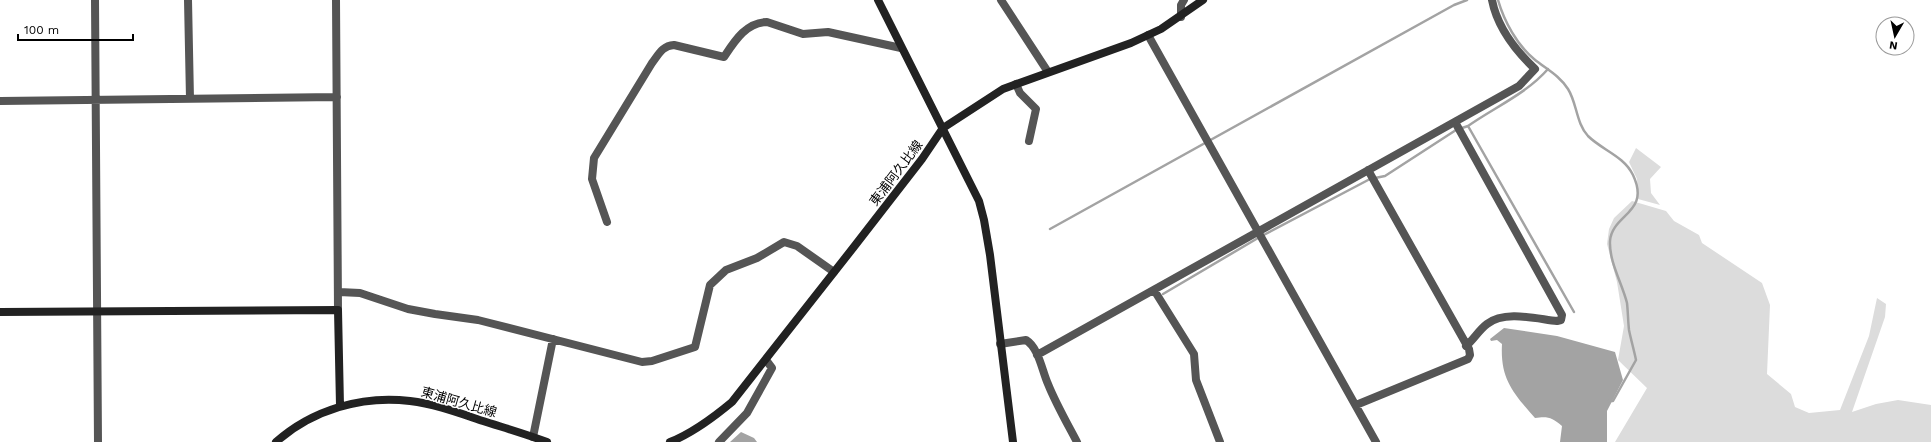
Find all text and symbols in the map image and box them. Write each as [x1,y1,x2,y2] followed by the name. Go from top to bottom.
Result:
[18,16,133,42] scale bar
[1875,16,1915,56] north arrow
[24,23,59,37] text: 100 m
[1888,38,1899,52] text: N
[867,137,925,209] street label: 東浦阿久比線
[419,384,499,420] street label: 東浦阿久比線

